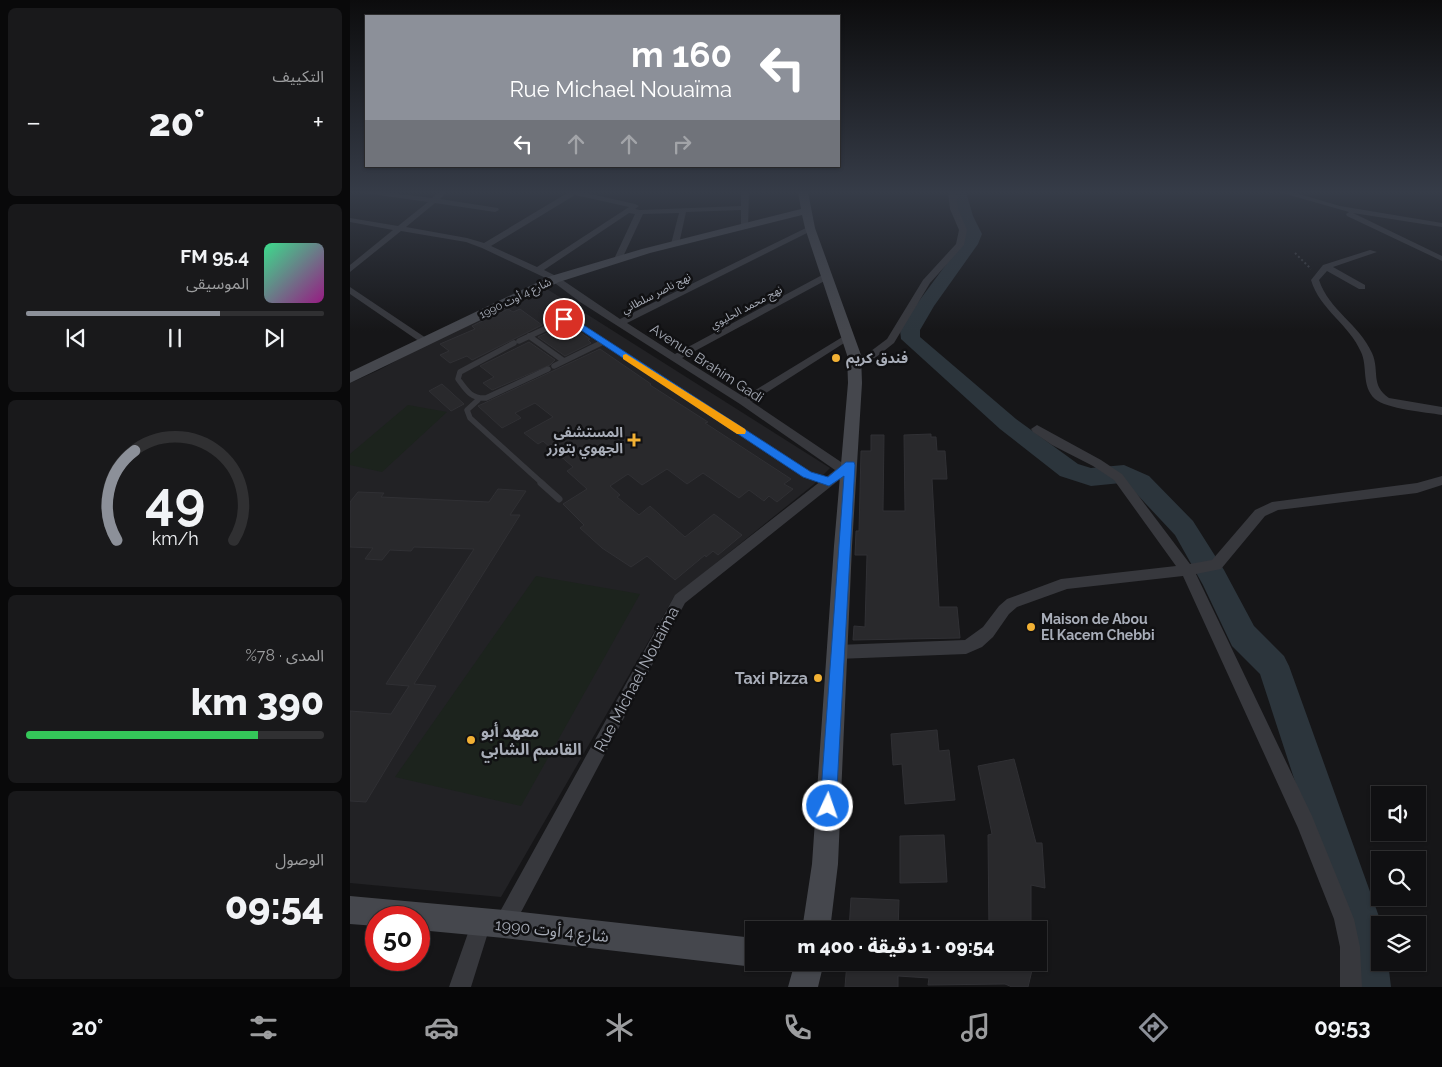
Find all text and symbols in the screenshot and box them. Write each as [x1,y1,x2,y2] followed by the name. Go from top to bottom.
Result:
[631,34,732,75] text: 160 m
[750,35,815,100] icon: left
[272,67,324,86] text: التكييف
[509,76,732,102] text: Rue Michael Nouaïma
[149,100,205,145] text: 20°
[26,106,41,139] text: −
[312,106,324,139] text: +
[509,130,537,158] icon: left
[562,130,590,158] icon: ahead
[615,130,643,158] icon: ahead
[668,130,696,158] icon: right
[180,245,249,267] text: 95.4 FM
[620,270,694,319] street label: نهج ناصر سلطاني
[186,274,249,293] text: الموسيقى
[477,275,554,322] street label: شارع 4 أوت 1990
[708,283,786,334] street label: نهج محمد الحليوي
[543,298,585,340] pin
[550,305,578,333] icon: arrive
[647,320,767,406] street label: Avenue Brahim Gadi
[62,324,90,352] icon: previous
[161,324,189,352] icon: pause
[260,324,288,352] icon: next
[846,350,908,369] place label: فندق كريم
[830,352,842,364] marker: فندق كريم
[546,424,623,459] place label: المستشفى الجهوي بتوزر
[627,433,641,447] marker: المستشفى الجهوي بتوزر
[145,470,205,531] text: 49
[151,528,199,549] text: km/h
[590,603,683,755] street label: Rue Michael Nouaïma
[1041,611,1155,643] place label: Maison de Abou El Kacem Chebbi
[1025,621,1037,633] marker: Maison de Abou El Kacem Chebbi
[245,646,324,665] text: المدى · 78%
[735,669,808,688] place label: Taxi Pizza
[812,672,824,684] marker: Taxi Pizza
[191,679,324,724] text: 390 km
[481,722,582,763] place label: معهد أبو القاسم الشابي
[465,734,477,746] marker: معهد أبو القاسم الشابي
[801,779,853,831] position arrow
[1371,786,1426,971] map controls
[1371,786,1426,841] button: sound
[275,850,324,869] text: الوصول
[1371,851,1426,906] button: search
[225,883,324,928] text: 09:54
[365,906,430,971] speed limit sign: 50
[494,915,610,949] street label: شارع 4 أوت 1990
[1371,916,1426,971] button: layers
[798,935,994,957] text: 09:54 · 1 دقيقة · 400 m
[246,1010,281,1045] icon: filters
[424,1010,459,1045] icon: car
[602,1010,637,1045] icon: climate
[780,1010,815,1045] icon: phone
[958,1010,993,1045] icon: music
[1136,1010,1171,1045] icon: directions
[72,1014,103,1040] text: 20°
[1314,1014,1371,1040] text: 09:53

